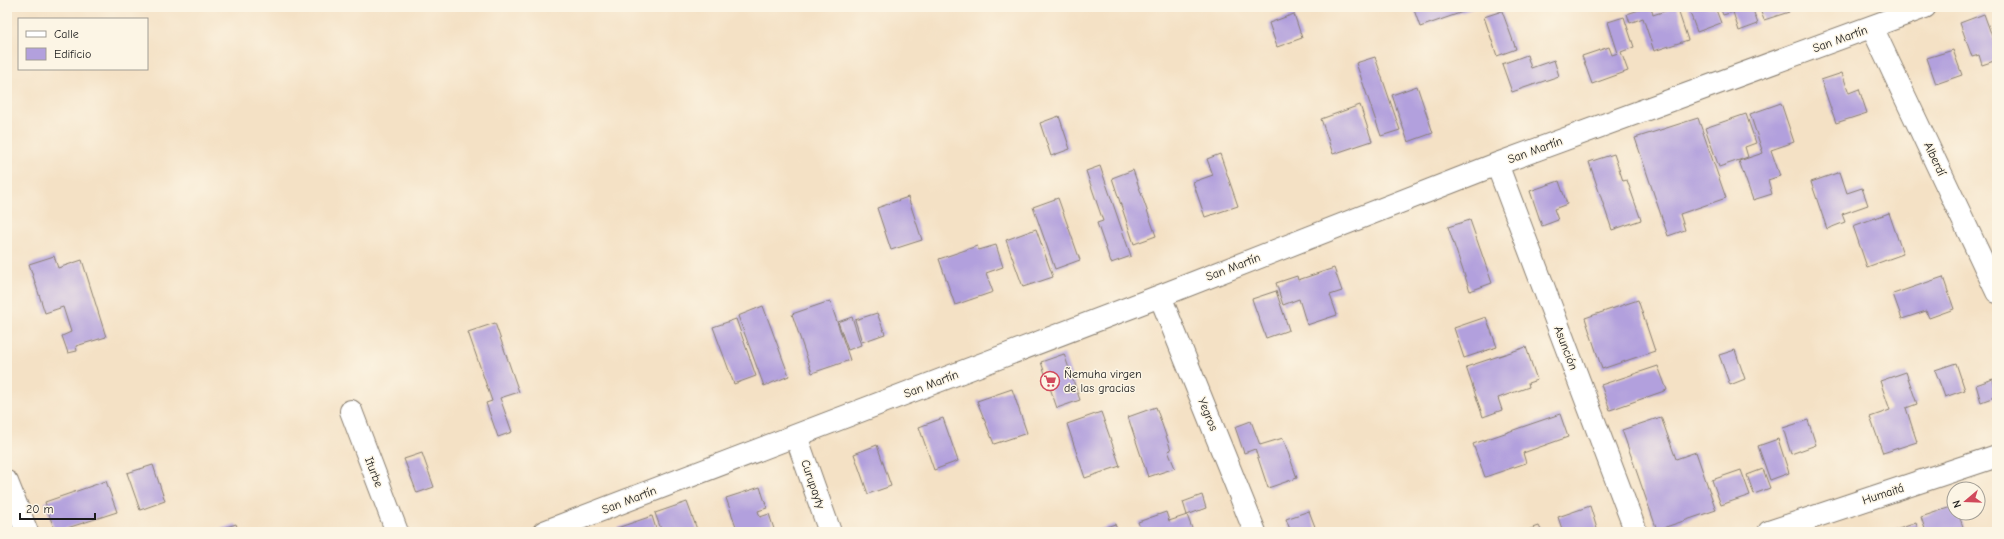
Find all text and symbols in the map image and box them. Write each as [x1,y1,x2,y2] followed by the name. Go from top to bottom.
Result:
[18,18,148,70] legend
[1811,23,1869,55] street label: San Martín
[54,27,79,41] text: Calle
[54,47,91,61] text: Edificio
[1506,134,1564,166] street label: San Martín
[1921,140,1949,178] street label: Alberdí
[1204,250,1262,284] street label: San Martín
[1551,324,1581,372] street label: Asunción
[902,367,960,401] street label: San Martín
[1064,367,1142,395] place label: Ñemuha virgen de las gracias
[1039,370,1061,392] supermarket icon: Ñemuha virgen de las gracias
[1195,395,1221,433] street label: Yegros
[362,455,386,489] street label: Iturbe
[798,458,828,511] street label: Curupayty
[1860,481,1906,507] street label: Humaitá
[1946,481,1986,521] north arrow
[600,483,658,517] street label: San Martín
[20,495,95,521] scale bar
[1950,499,1964,510] text: N
[26,502,54,516] text: 20 m

